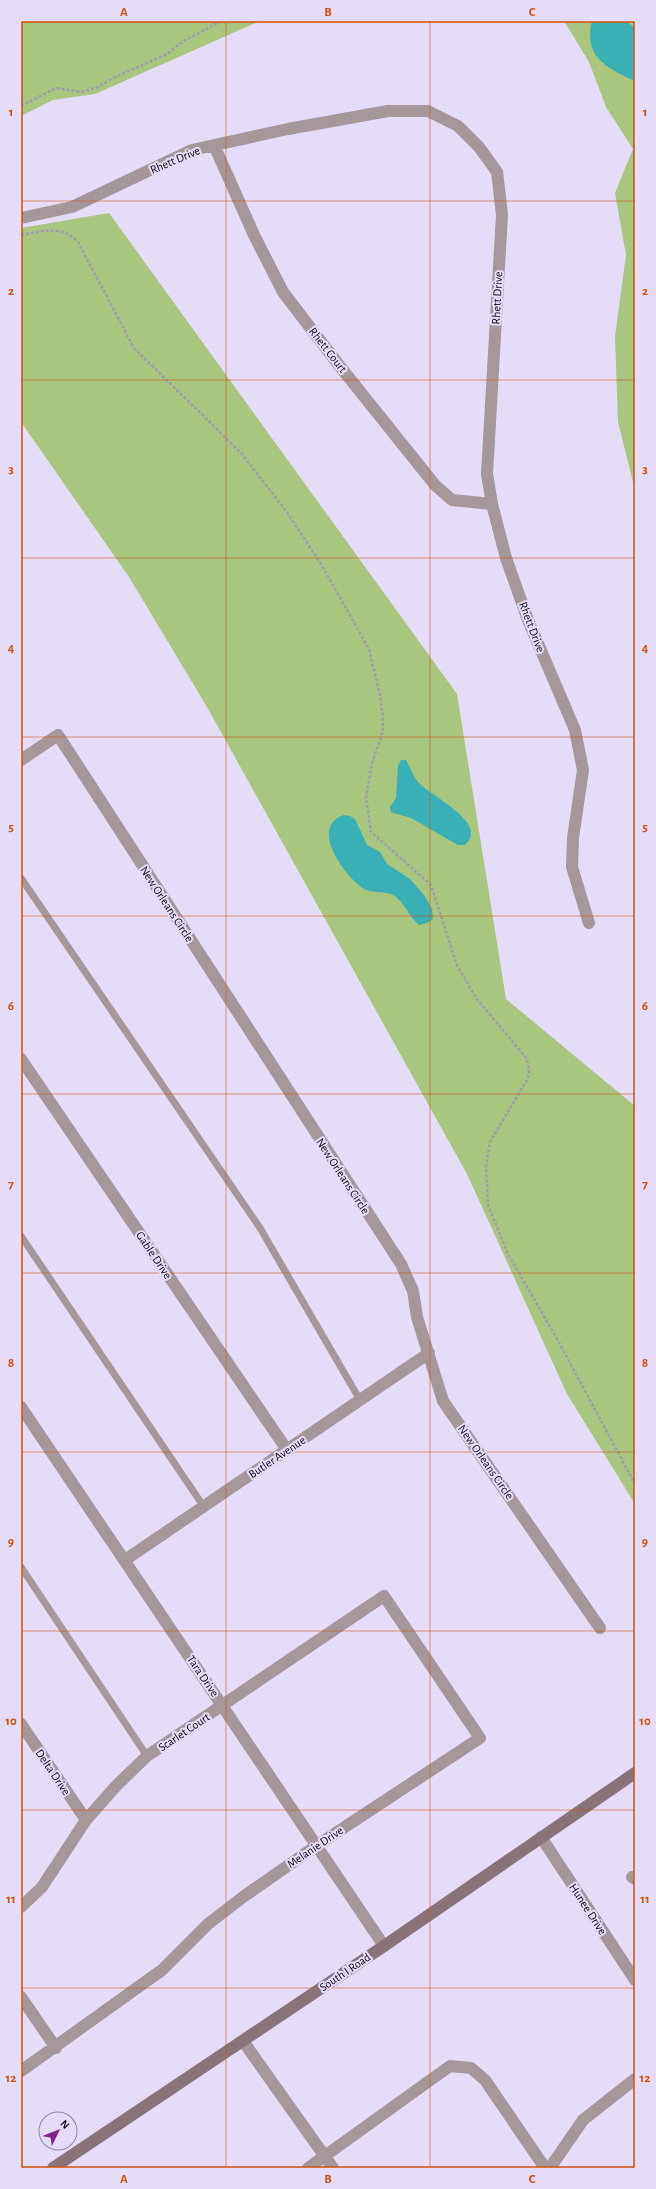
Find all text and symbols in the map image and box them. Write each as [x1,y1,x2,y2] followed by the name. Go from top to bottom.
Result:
[120,6,128,19] text: A
[324,6,332,19] text: B
[529,6,536,19] text: C
[9,106,13,119] text: 1
[643,106,647,119] text: 1
[148,144,202,176] street label: Rhett Drive
[490,271,504,325] street label: Rhett Drive
[8,285,14,298] text: 2
[642,285,648,298] text: 2
[307,325,349,375] street label: Rhett Court
[8,463,14,476] text: 3
[642,463,648,476] text: 3
[517,600,547,654] street label: Rhett Drive
[8,642,15,655] text: 4
[642,642,649,655] text: 4
[8,821,14,834] text: 5
[642,821,648,834] text: 5
[138,864,196,944] street label: New Orleans Circle
[8,1000,14,1013] text: 6
[642,1000,648,1013] text: 6
[314,1136,372,1216] street label: New Orleans Circle
[8,1178,14,1191] text: 7
[642,1178,648,1191] text: 7
[134,1229,174,1281] street label: Gable Drive
[8,1357,14,1370] text: 8
[642,1357,648,1370] text: 8
[456,1423,516,1501] street label: New Orleans Circle
[246,1434,308,1480] street label: Butler Avenue
[8,1536,14,1549] text: 9
[642,1536,648,1549] text: 9
[185,1653,221,1699] street label: Tara Drive
[156,1710,212,1754] street label: Scarlet Court
[5,1715,17,1728] text: 10
[639,1715,651,1728] text: 10
[33,1747,73,1797] street label: Delta Drive
[285,1824,345,1870] street label: Melanie Drive
[567,1881,609,1937] street label: Hunee Drive
[6,1893,16,1906] text: 11
[640,1893,650,1906] text: 11
[317,1951,373,1993] street label: South I Road
[6,2072,16,2085] text: 12
[640,2072,650,2085] text: 12
[38,2111,78,2151] north arrow
[58,2118,72,2131] text: N
[120,2173,128,2186] text: A
[324,2173,332,2186] text: B
[529,2173,536,2186] text: C

